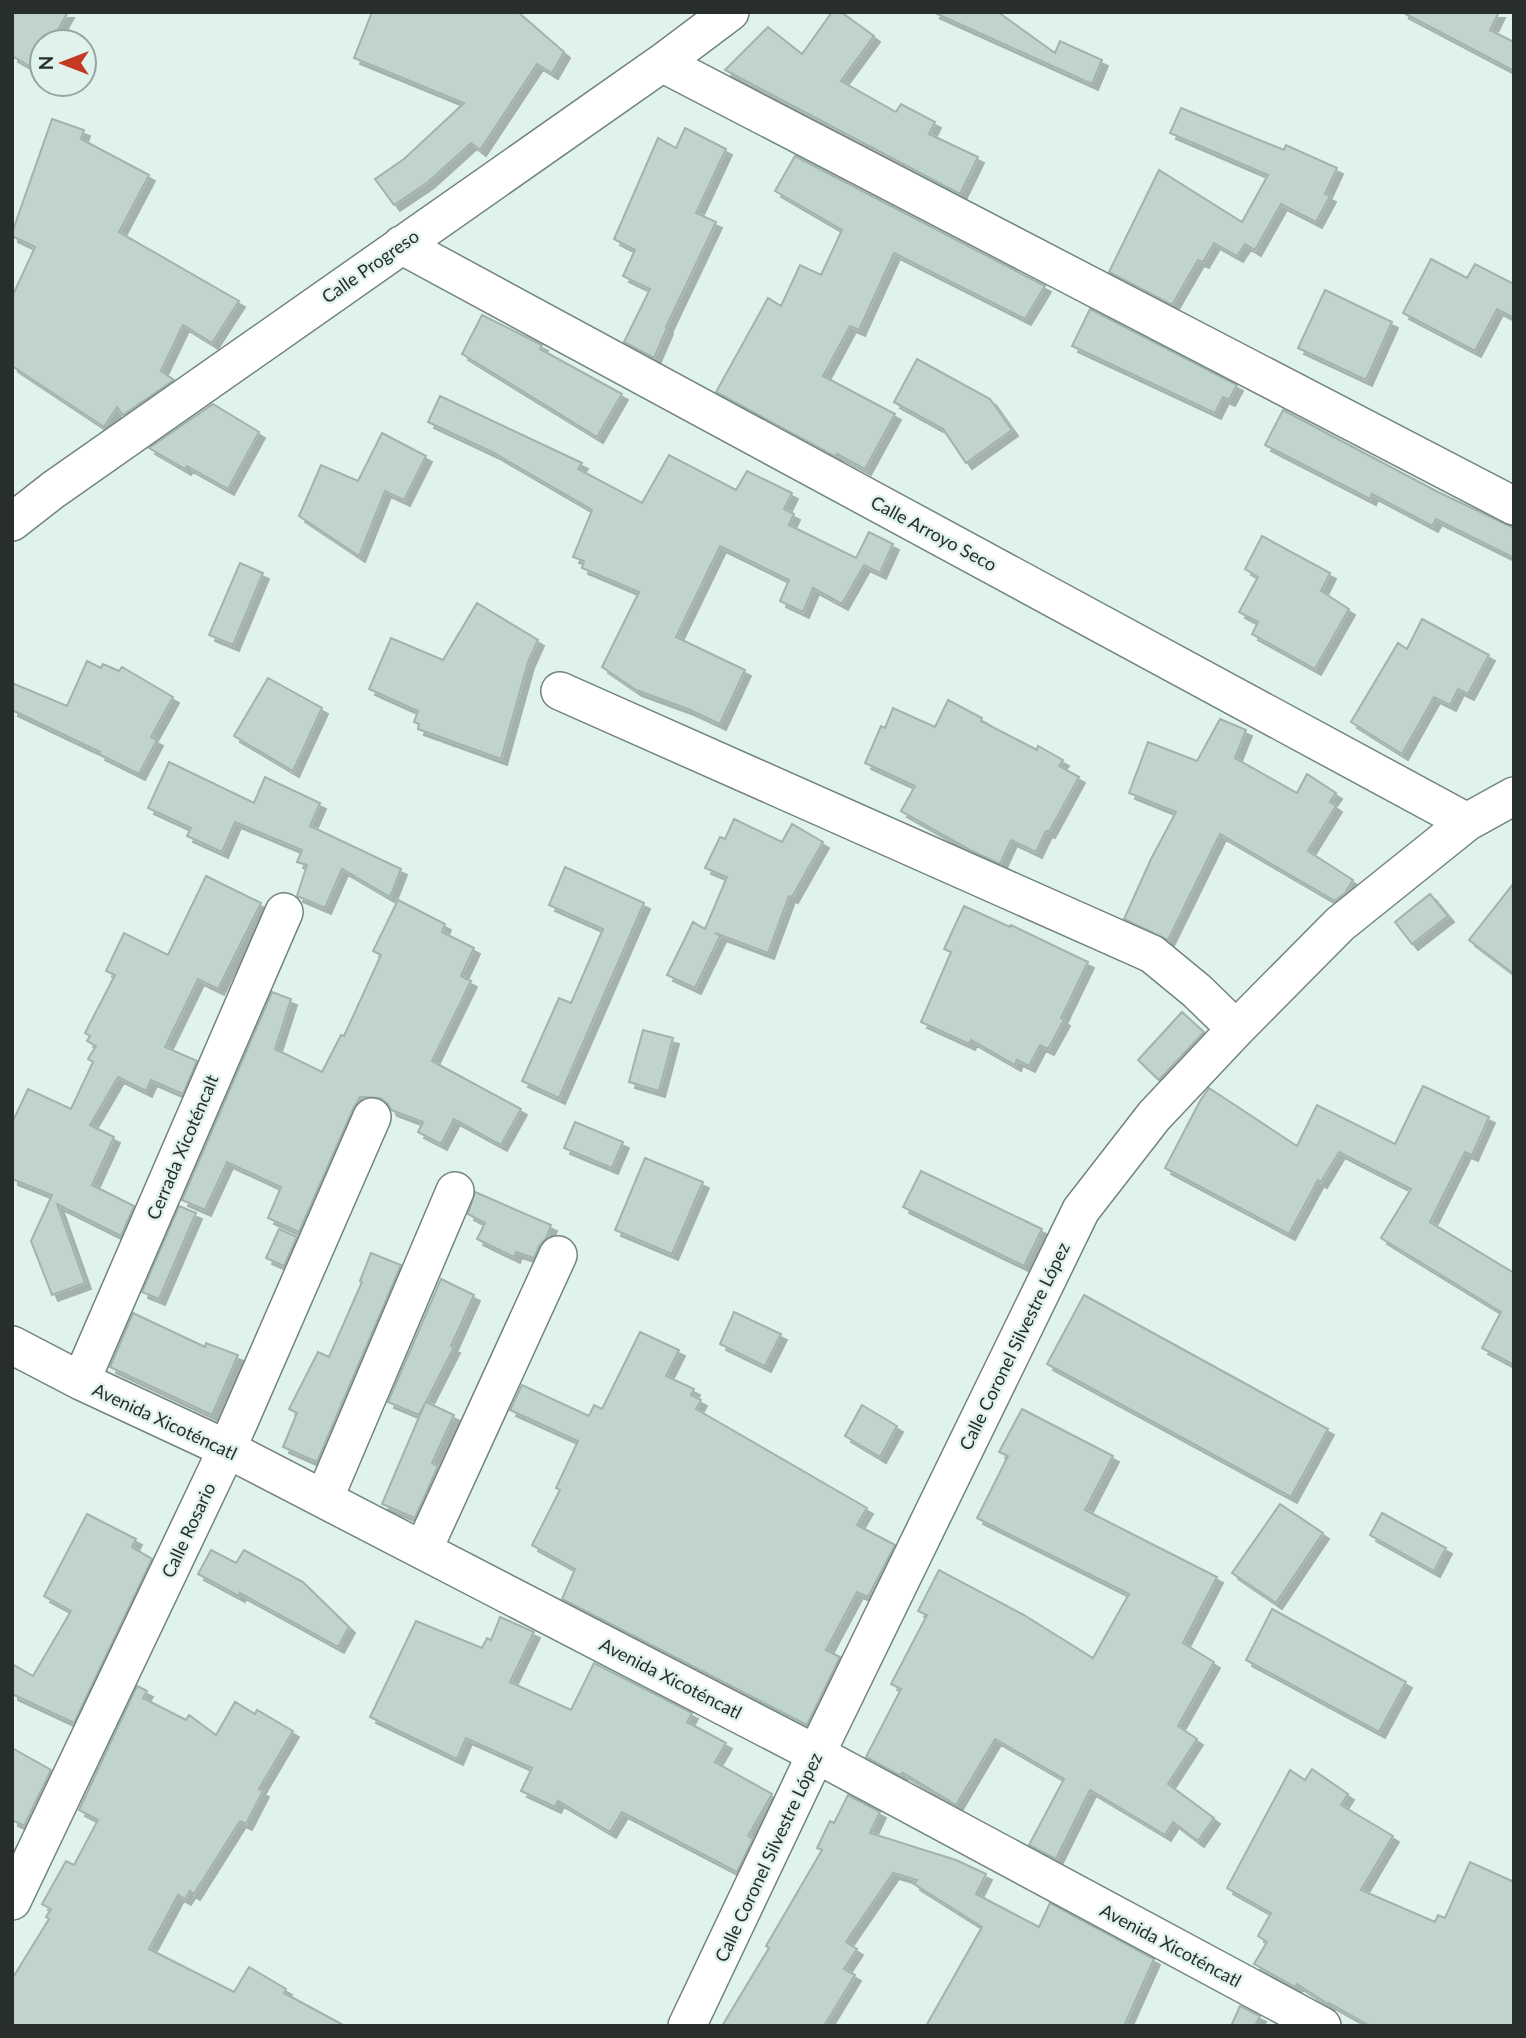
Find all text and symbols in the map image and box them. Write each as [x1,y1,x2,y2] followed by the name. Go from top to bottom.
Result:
[28,28,98,98] north arrow
[34,56,57,70] text: N
[317,224,423,308] street label: Calle Progreso
[867,491,1001,575] street label: Calle Arroyo Seco
[141,1071,223,1223] street label: Cerrada Xicoténcalt
[954,1239,1074,1453] street label: Calle Coronel Silvestre López
[89,1378,241,1464] street label: Avenida Xicoténcatl
[156,1479,220,1581] street label: Calle Rosario
[596,1633,746,1723] street label: Avenida Xicoténcatl
[710,1749,826,1965] street label: Calle Coronel Silvestre López
[1097,1899,1245,1991] street label: Avenida Xicoténcatl

